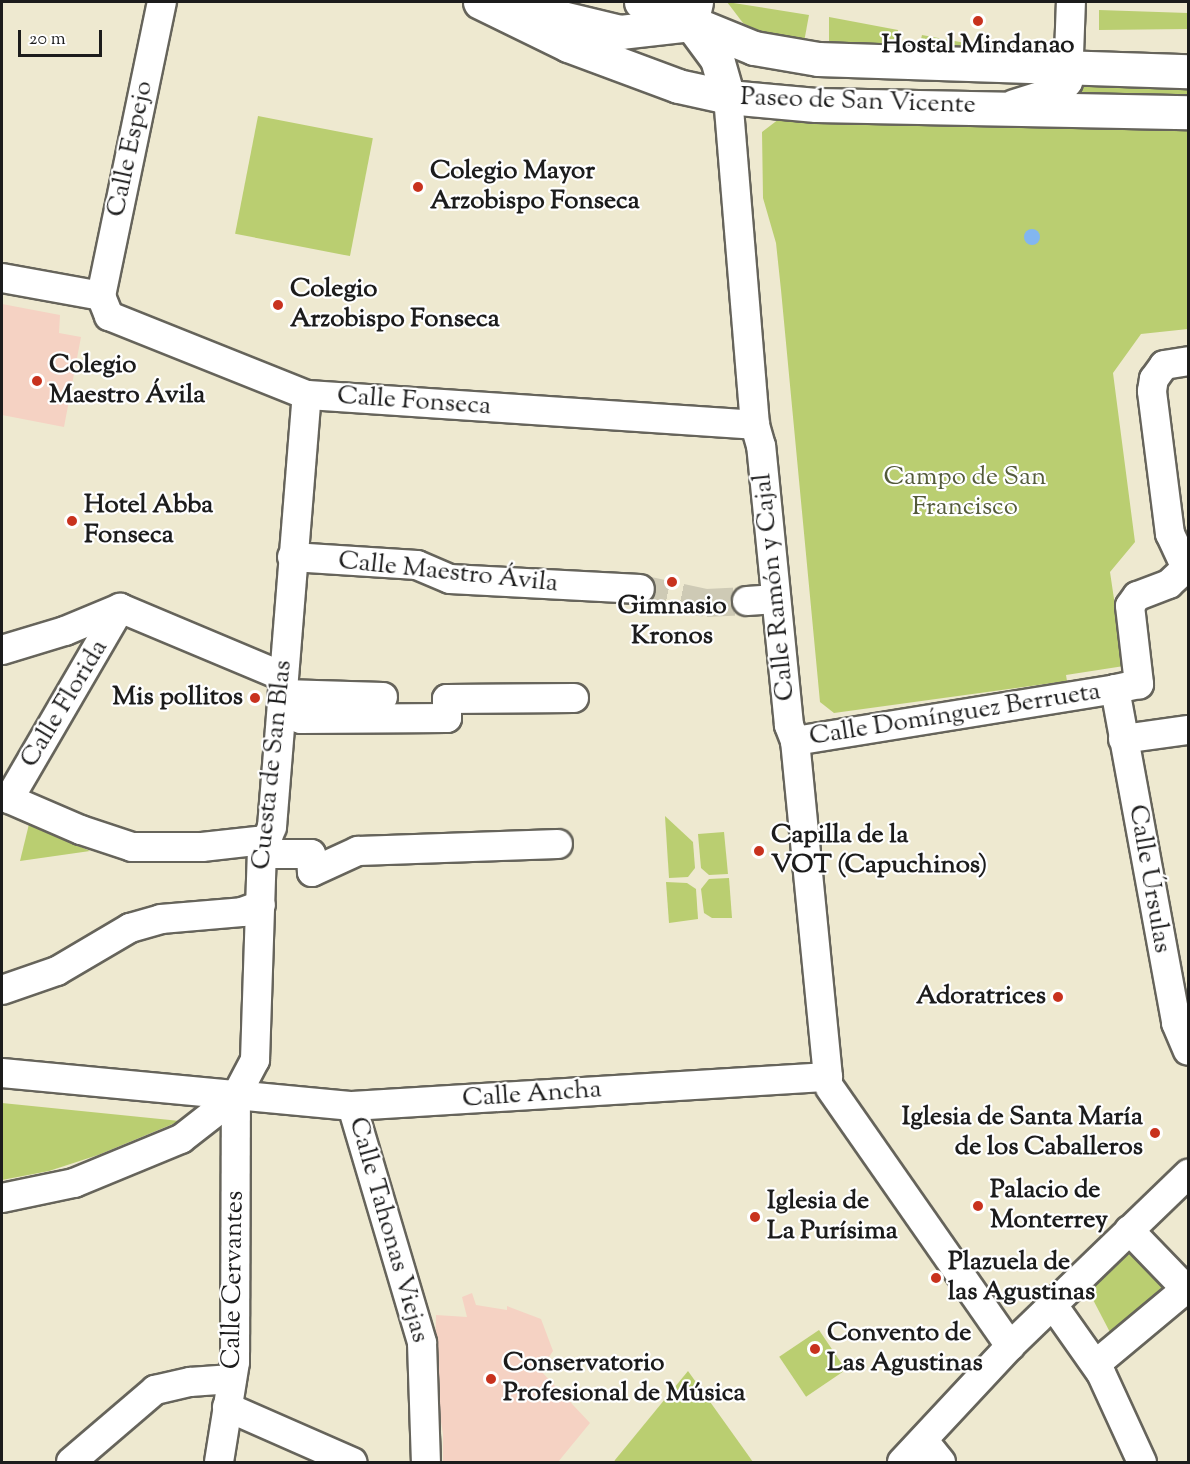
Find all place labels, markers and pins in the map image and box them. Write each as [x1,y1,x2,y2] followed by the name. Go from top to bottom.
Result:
[971,14,985,28] marker: Hostal Mindanao
[882,30,1074,62] place label: Hostal Mindanao
[430,156,640,218] place label: Colegio Mayor Arzobispo Fonseca
[411,180,425,194] marker: Colegio Mayor Arzobispo Fonseca
[290,274,500,336] place label: Colegio Arzobispo Fonseca
[271,298,285,312] marker: Colegio Arzobispo Fonseca
[49,350,205,412] place label: Colegio Maestro Ávila
[30,374,44,388] marker: Colegio Maestro Ávila
[84,490,213,552] place label: Hotel Abba Fonseca
[65,514,79,528] marker: Hotel Abba Fonseca
[665,575,679,589] marker: Gimnasio Kronos
[617,591,727,652] place label: Gimnasio Kronos
[112,682,243,714] place label: Mis pollitos
[248,691,262,705] marker: Mis pollitos
[771,820,987,882] place label: Capilla de la VOT (Capuchinos)
[752,844,766,858] marker: Capilla de la VOT (Capuchinos)
[916,981,1046,1013] place label: Adoratrices
[1051,990,1065,1004] marker: Adoratrices
[902,1102,1143,1164] place label: Iglesia de Santa María de los Caballeros
[1148,1126,1162,1140] marker: Iglesia de Santa María de los Caballeros
[990,1175,1108,1236] place label: Palacio de Monterrey
[767,1186,898,1248] place label: Iglesia de La Purísima
[971,1199,985,1213] marker: Palacio de Monterrey
[748,1210,762,1224] marker: Iglesia de La Purísima
[948,1247,1095,1308] place label: Plazuela de las Agustinas
[929,1271,943,1285] marker: Plazuela de las Agustinas
[827,1318,983,1380] place label: Convento de Las Agustinas
[808,1342,822,1356] marker: Convento de Las Agustinas
[503,1348,745,1410] place label: Conservatorio Profesional de Música
[484,1372,498,1386] marker: Conservatorio Profesional de Música

